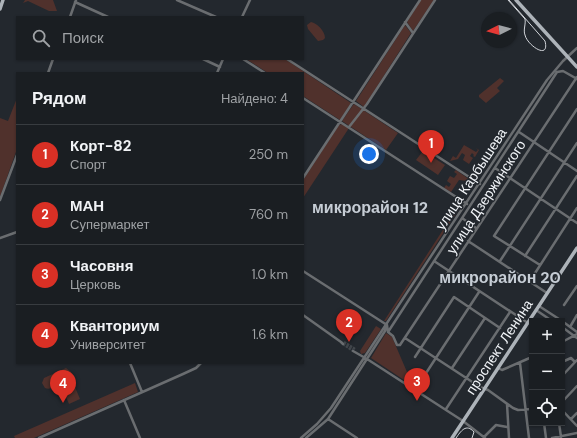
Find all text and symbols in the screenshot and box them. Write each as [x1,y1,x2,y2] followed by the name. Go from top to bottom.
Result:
[481,12,517,48] north arrow
[16,16,304,60] search box
[30,27,52,49] icon: search
[62,28,104,48] text: Поиск
[32,87,87,109] text: Рядом
[221,90,288,107] text: Найдено: 4
[431,124,511,233] street label: улица Карбышева
[418,130,444,163] pin: 1
[70,136,131,156] text: Корт-82
[442,136,530,257] street label: улица Дзержинского
[359,144,379,164] your location
[43,146,47,163] text: 1
[249,146,288,163] text: 250 m
[70,156,107,173] text: Спорт
[70,196,104,216] text: МАН
[312,197,428,218] district label: микрорайон 12
[41,206,49,223] text: 2
[249,206,288,223] text: 760 m
[70,216,149,233] text: Супермаркет
[70,256,133,276] text: Часовня
[41,266,49,283] text: 3
[251,266,288,283] text: 1.0 km
[439,267,561,288] district label: микрорайон 20
[70,276,121,293] text: Церковь
[462,296,537,398] street label: проспект Ленина
[336,309,362,342] pin: 2
[70,316,160,336] text: Кванториум
[529,318,565,426] map controls
[529,318,565,354] button: +
[41,326,49,343] text: 4
[252,326,288,343] text: 1.6 km
[70,336,146,353] text: Университет
[529,354,565,390] button: −
[404,368,430,401] pin: 3
[50,370,76,403] pin: 4
[529,390,565,426] button: locate

